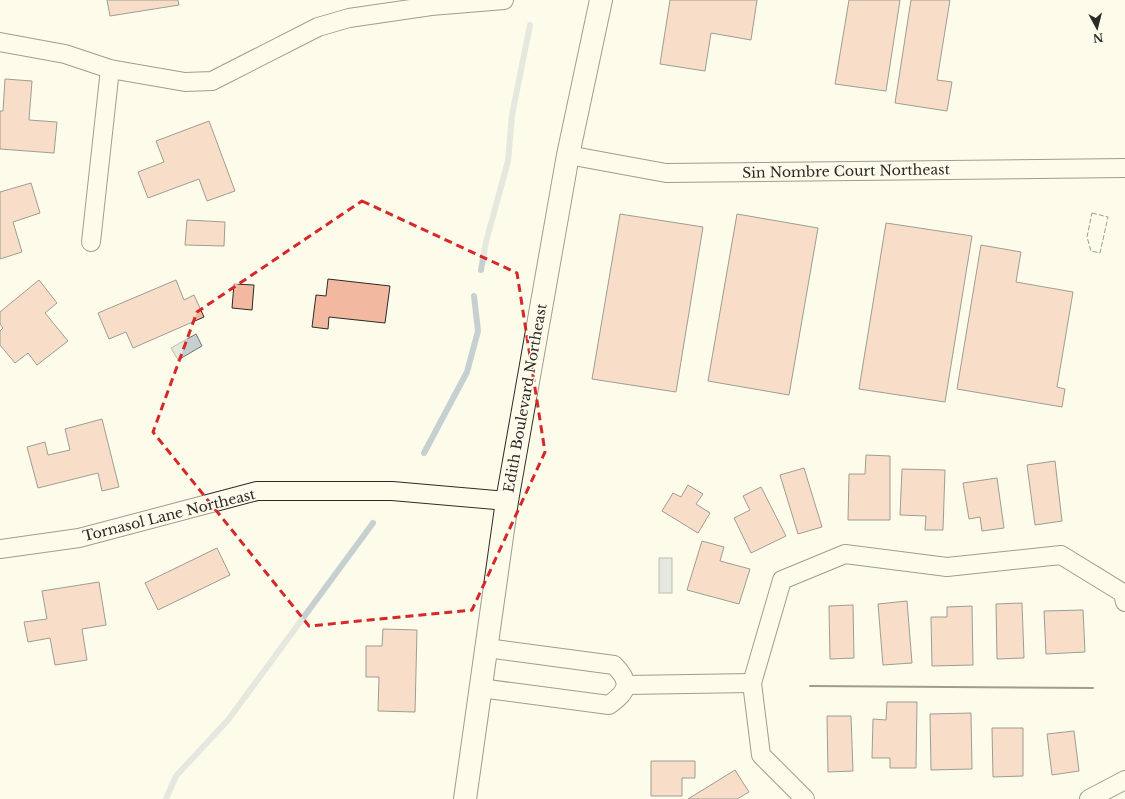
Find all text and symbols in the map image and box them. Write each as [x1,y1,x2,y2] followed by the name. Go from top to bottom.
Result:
[1077,8,1117,48] north arrow
[1092,30,1104,46] text: N
[742,160,951,182] street label: Sin Nombre Court Northeast
[500,301,551,494] street label: Edith Boulevard Northeast
[81,485,258,545] street label: Tornasol Lane Northeast

